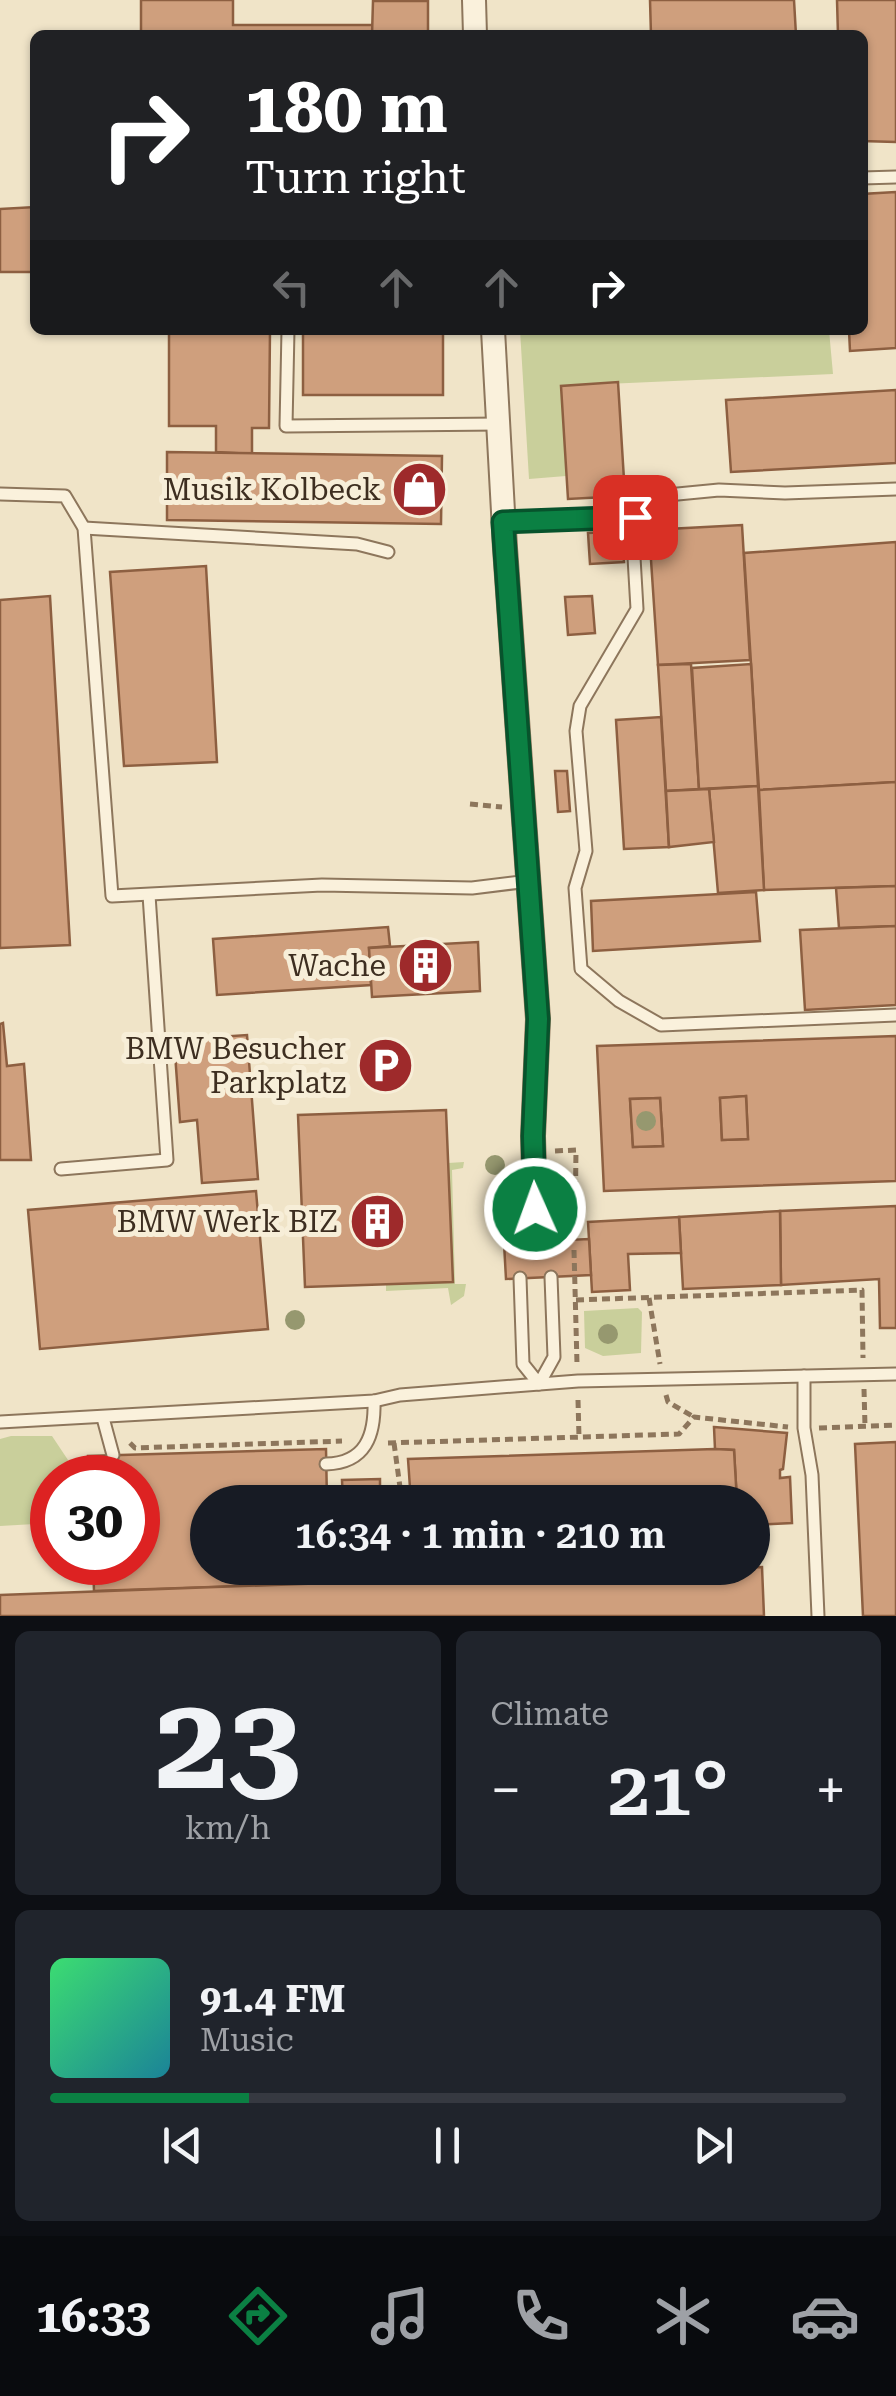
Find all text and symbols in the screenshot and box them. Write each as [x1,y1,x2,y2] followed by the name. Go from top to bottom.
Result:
[245,67,448,149] text: 180 m
[80,70,210,200] icon: right
[245,151,466,204] text: Turn right
[264,260,319,315] icon: left
[369,260,424,315] icon: ahead
[474,260,529,315] icon: ahead
[579,260,634,315] icon: right
[390,460,450,520] shop icon: Musik Kolbeck
[163,472,381,507] place label: Musik Kolbeck
[593,475,678,560] pin
[608,490,663,545] icon: arrive
[395,936,455,996] building icon: Wache
[288,948,386,983] place label: Wache
[125,1031,346,1100] place label: BMW Besucher Parkplatz
[355,1036,415,1096] parking icon: BMW Besucher Parkplatz
[483,1157,587,1261] position arrow
[347,1192,407,1252] building icon: BMW Werk BIZ
[117,1204,338,1239] place label: BMW Werk BIZ
[30,1455,160,1585] speed limit sign: 30
[295,1513,666,1557] text: 16:34 · 1 min · 210 m
[155,1667,301,1820] text: 23
[491,1695,609,1733] text: Climate
[608,1745,729,1833] text: 21°
[491,1758,521,1822] text: −
[815,1758,846,1822] text: +
[185,1809,271,1847] text: km/h
[200,1977,346,2021] text: 91.4 FM
[200,2021,294,2059] text: Music
[155,2118,210,2173] icon: previous
[420,2118,475,2173] icon: pause
[686,2118,741,2173] icon: next
[223,2281,293,2351] icon: directions
[365,2281,435,2351] icon: music
[506,2281,576,2351] icon: phone
[648,2281,718,2351] icon: climate
[790,2281,860,2351] icon: car
[36,2290,151,2343] text: 16:33

